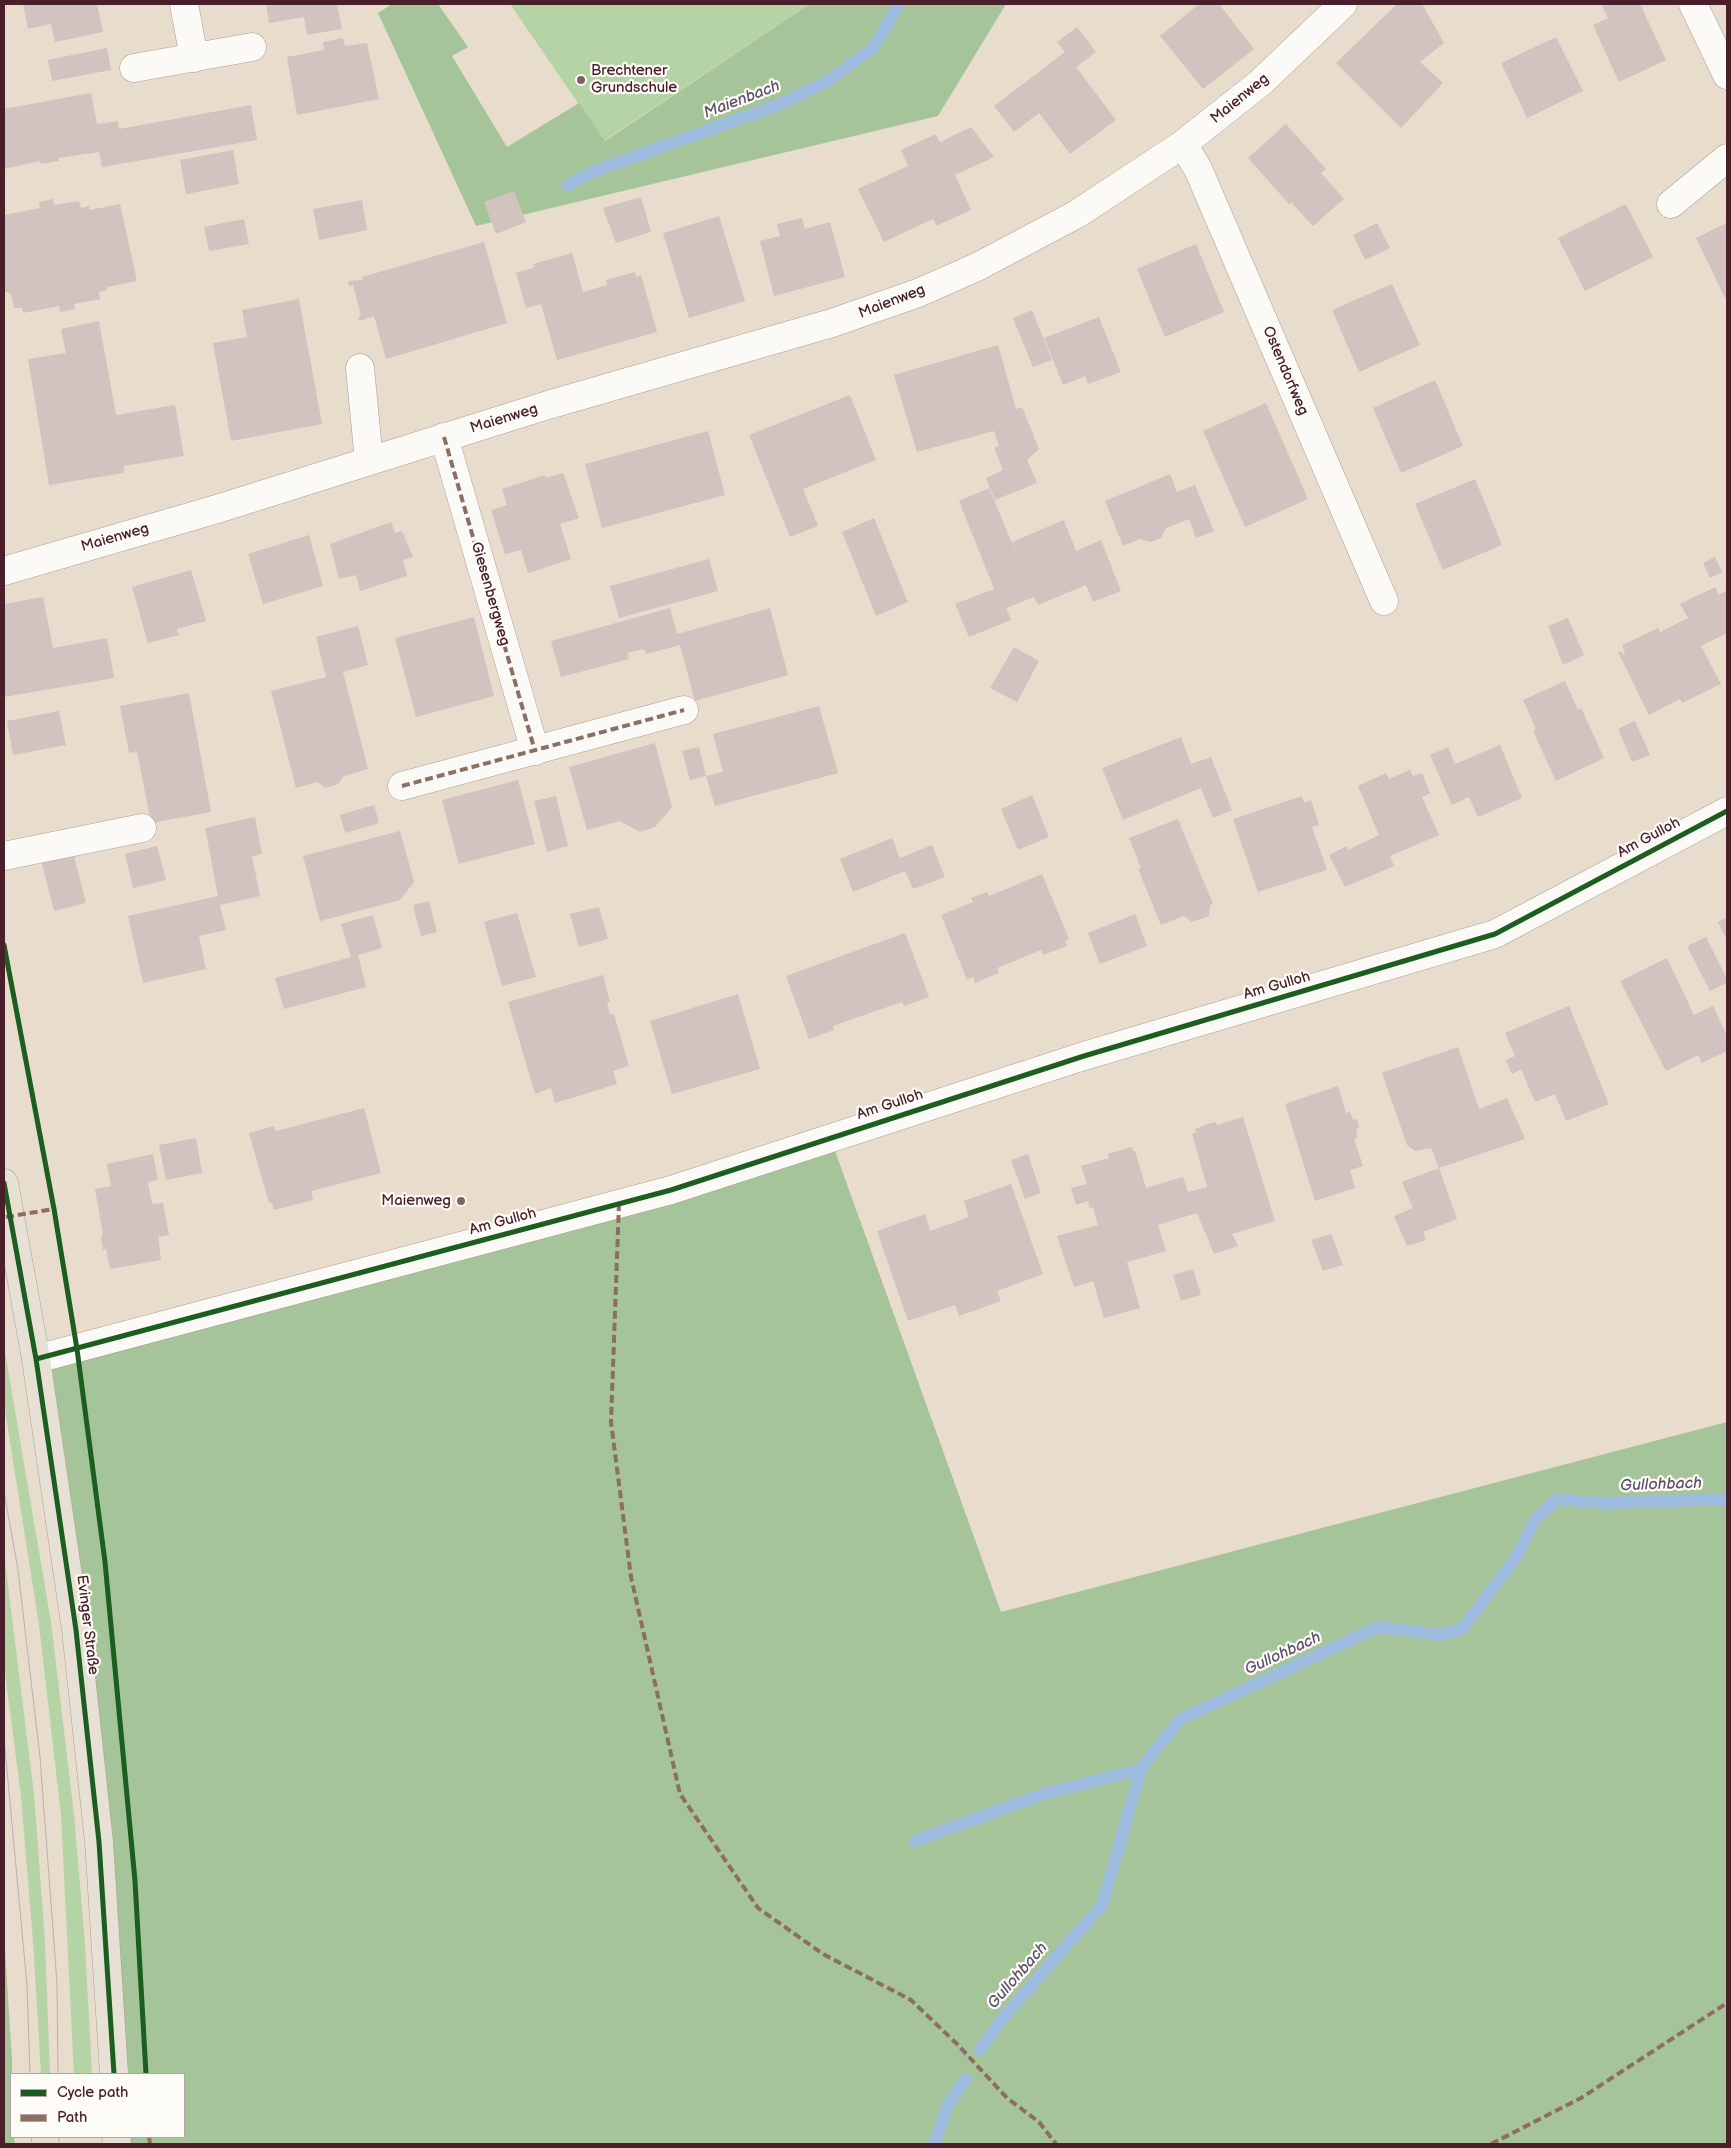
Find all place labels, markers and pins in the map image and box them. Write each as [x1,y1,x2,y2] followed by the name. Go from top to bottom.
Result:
[591,62,677,97] place label: Brechtener Grundschule
[575,74,587,86] marker: Brechtener Grundschule
[381,1192,451,1210] place label: Maienweg
[455,1195,467,1207] marker: Maienweg

